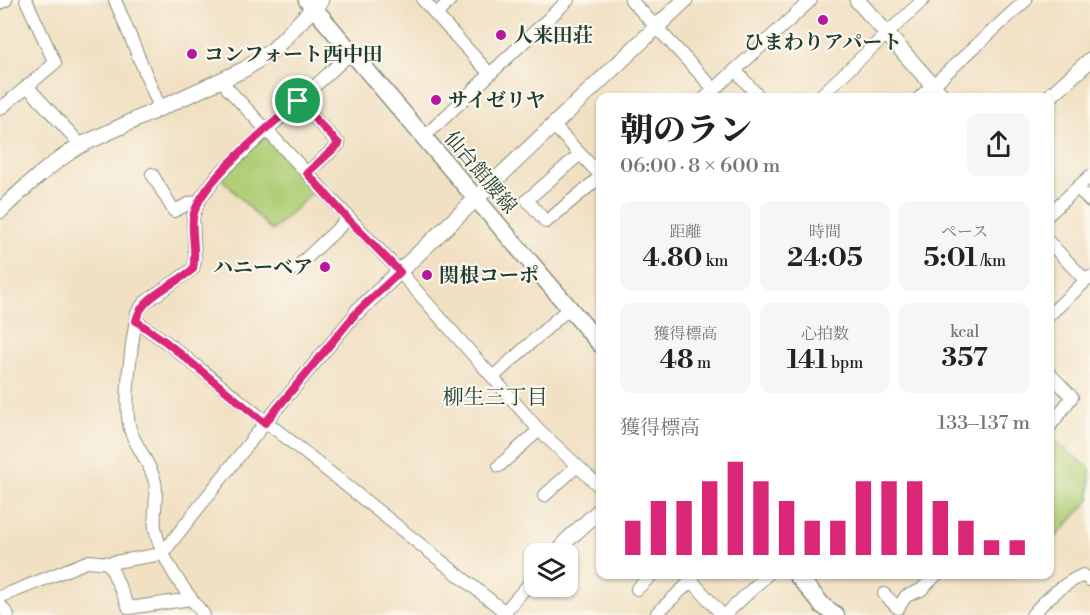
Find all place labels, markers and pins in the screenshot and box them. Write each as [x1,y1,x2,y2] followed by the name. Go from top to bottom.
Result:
[816,13,830,27] marker: ひまわりアパート
[513,24,593,49] place label: 人来田荘
[494,28,508,42] marker: 人来田荘
[744,31,902,56] place label: ひまわりアパート
[204,43,383,68] place label: コンフォート西中田
[185,47,199,61] marker: コンフォート西中田
[272,75,323,126] pin
[448,89,546,114] place label: サイゼリヤ
[429,93,443,107] marker: サイゼリヤ
[213,256,313,281] place label: ハニーベア
[318,260,332,274] marker: ハニーベア
[439,264,539,289] place label: 関根コーポ
[420,268,434,282] marker: 関根コーポ

